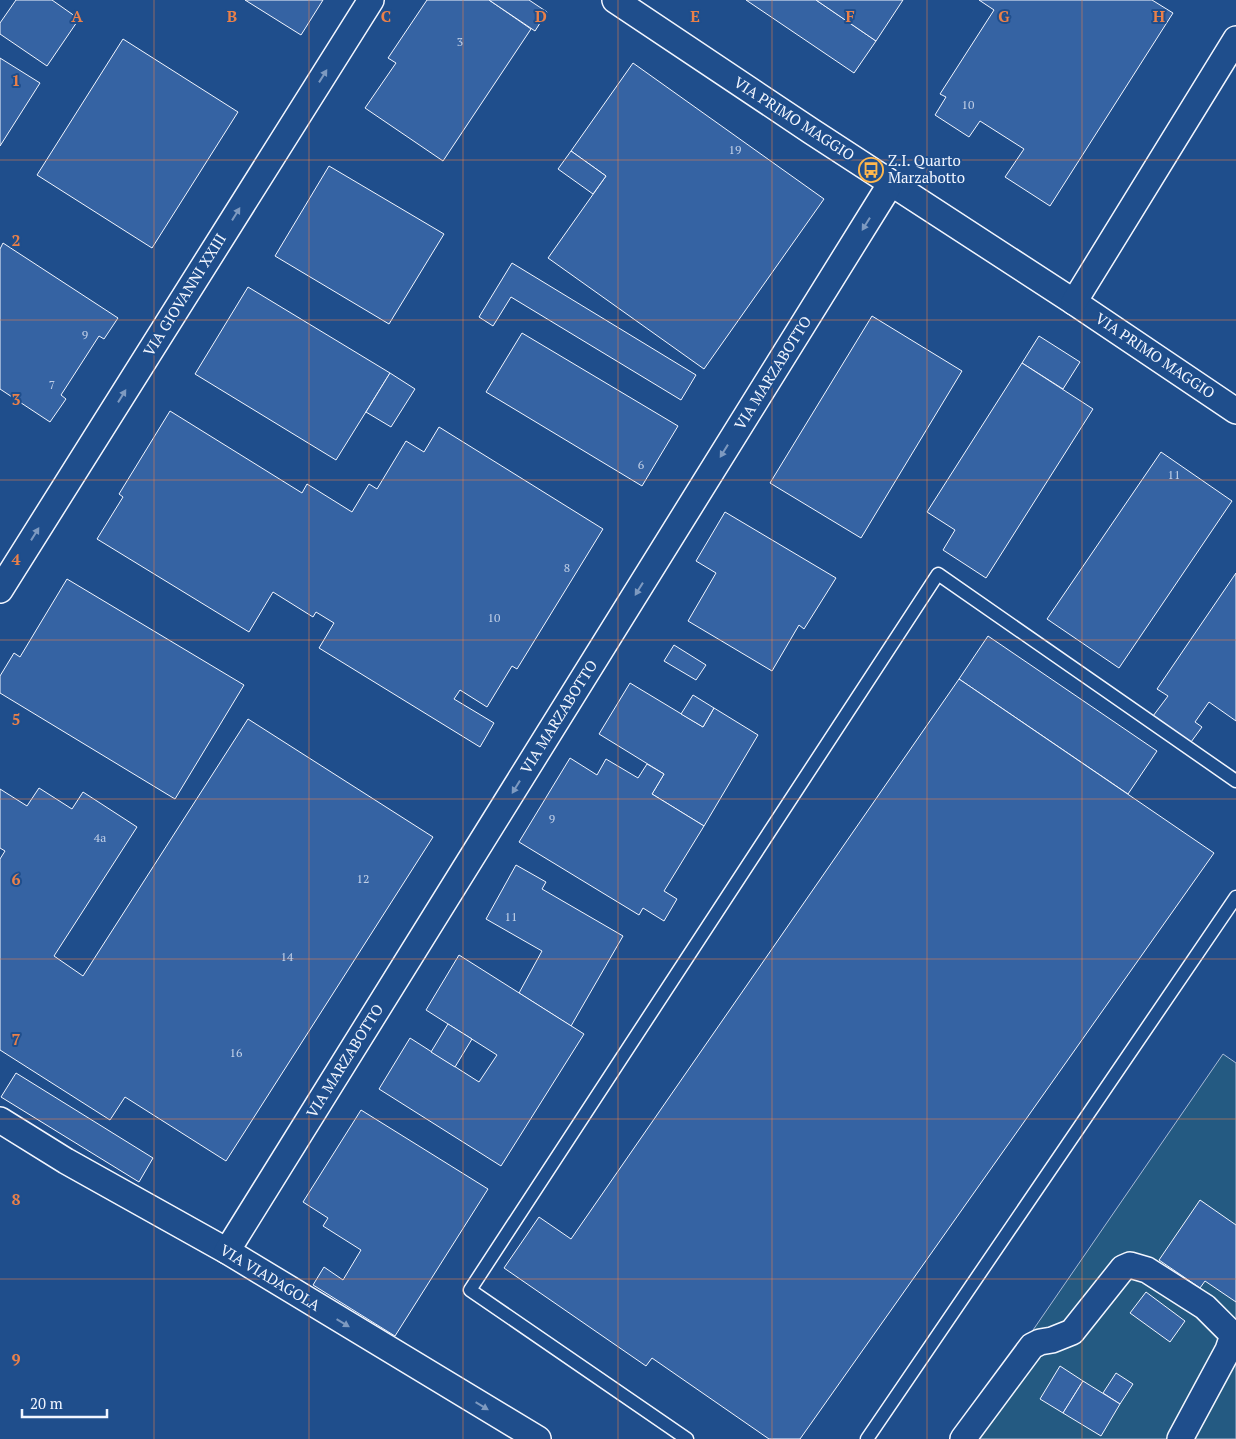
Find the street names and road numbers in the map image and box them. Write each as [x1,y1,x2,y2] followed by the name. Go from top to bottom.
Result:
[730,72,859,165] street label: VIA PRIMO MAGGIO
[138,229,230,360] street label: VIA GIOVANNI XXIII
[1092,308,1219,403] street label: VIA PRIMO MAGGIO
[729,312,815,433] street label: VIA MARZABOTTO
[515,656,601,777] street label: VIA MARZABOTTO
[301,1000,387,1121] street label: VIA MARZABOTTO
[217,1239,325,1315] street label: VIA VIADAGOLA

